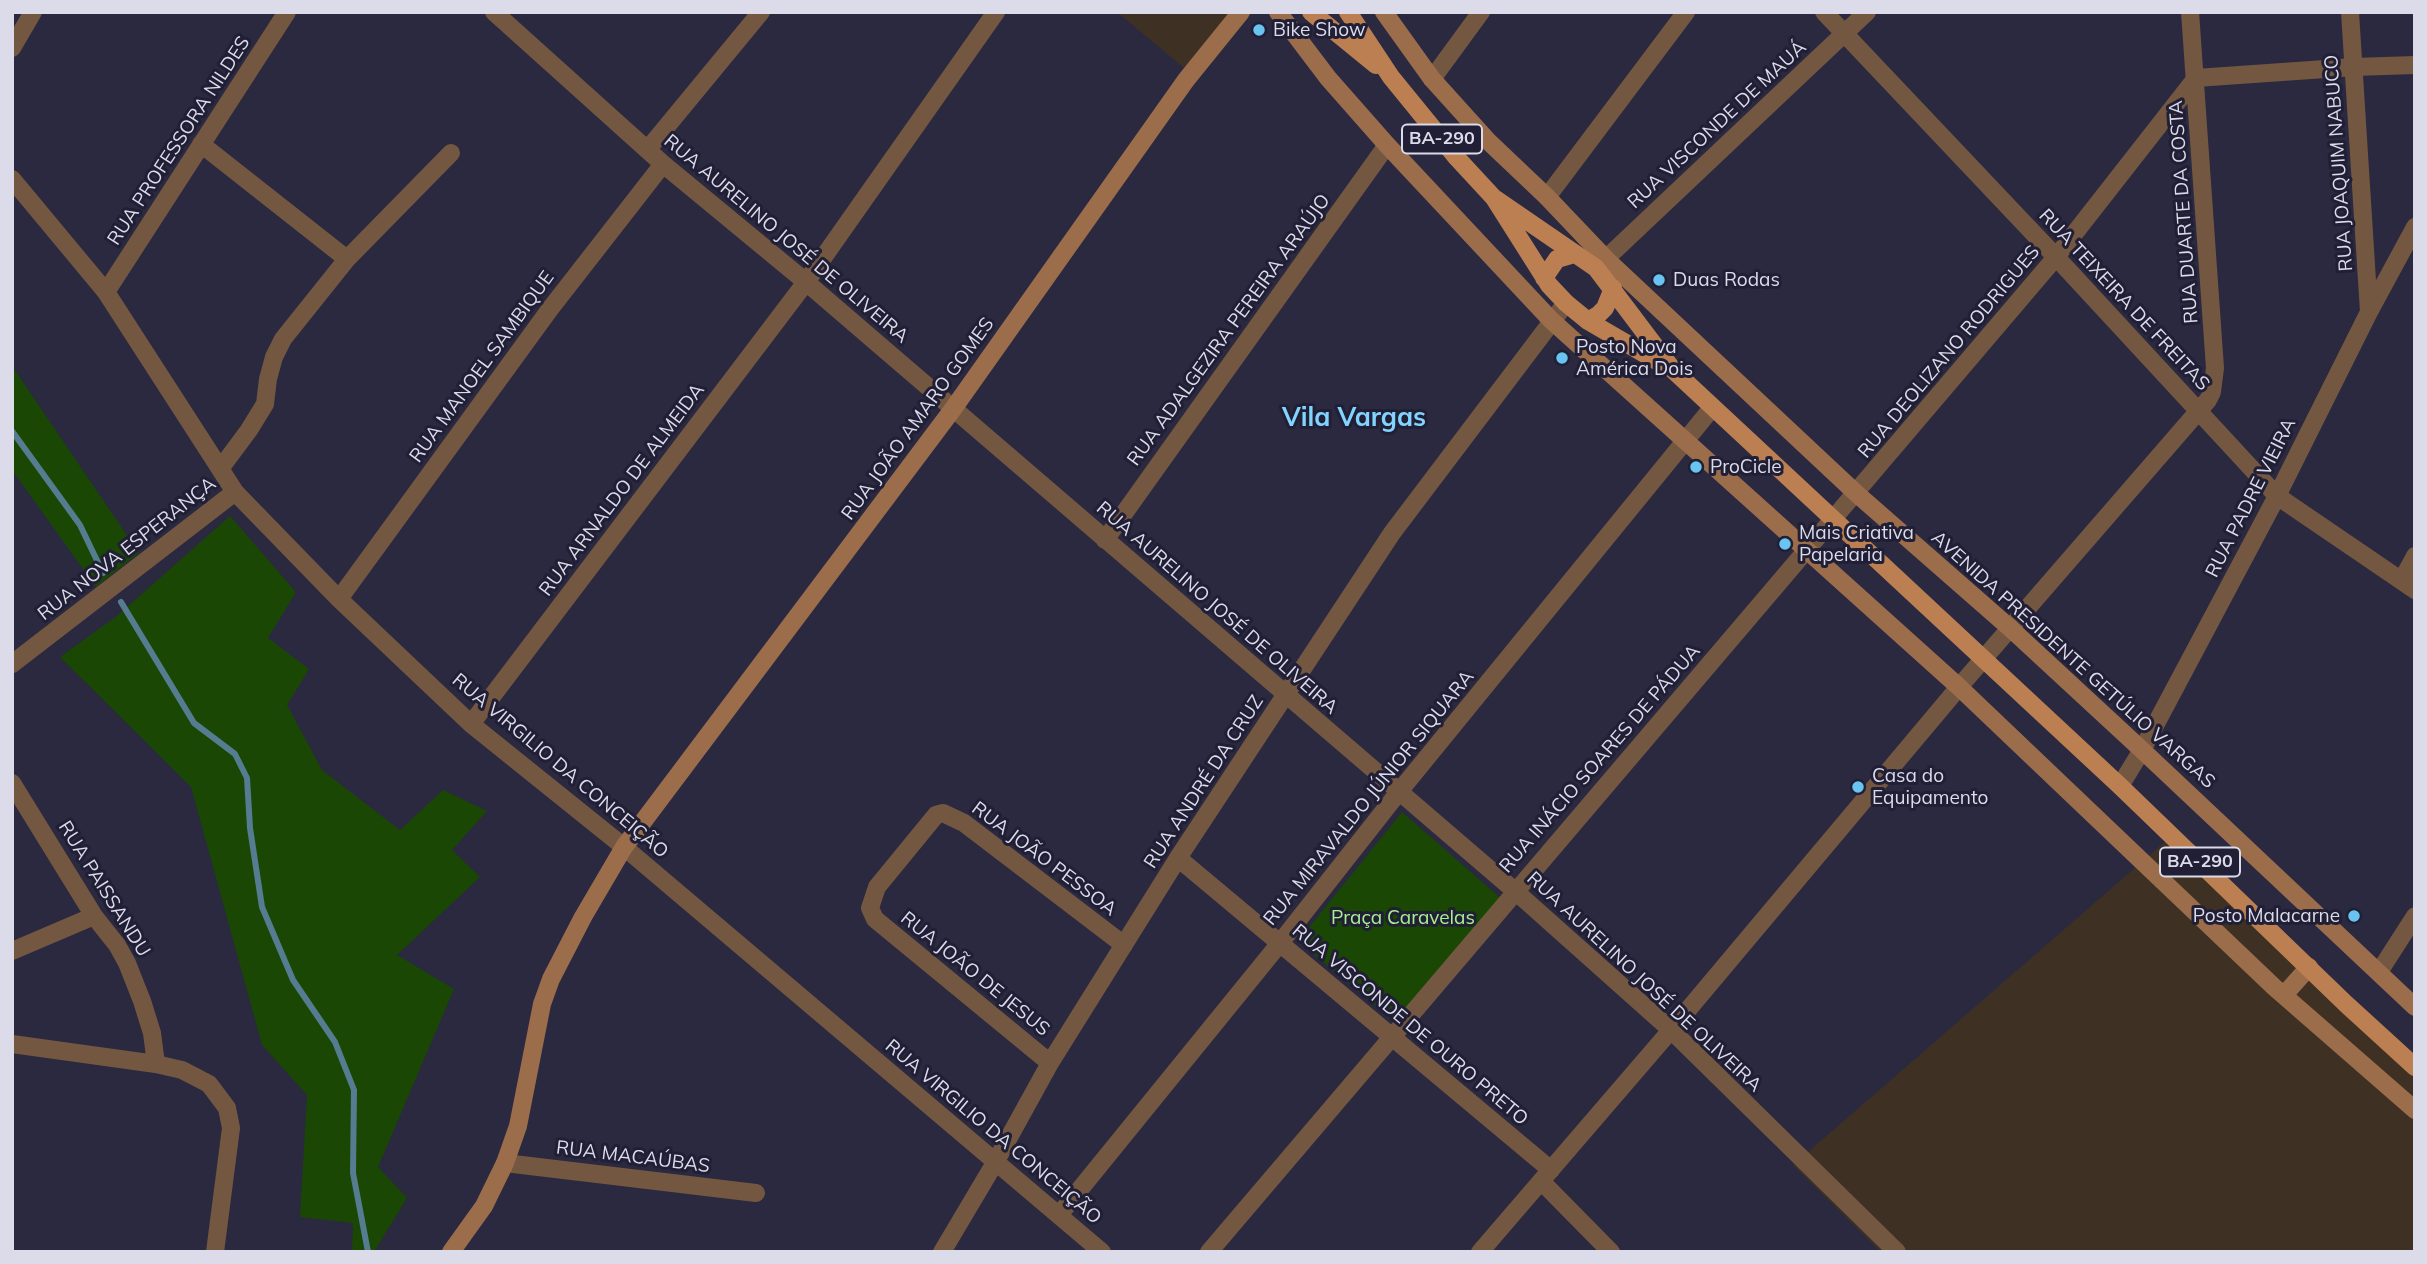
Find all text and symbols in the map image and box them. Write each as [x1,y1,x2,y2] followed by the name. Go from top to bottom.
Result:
[1273,19,1365,41] place label: Bike Show
[1251,22,1267,38] marker: Bike Show
[103,32,255,250] street label: RUA PROFESSORA NILDES
[1623,36,1811,214] street label: RUA VISCONDE DE MAUÁ
[2320,54,2358,272] street label: RUA JOAQUIM NABUCO
[2165,100,2203,324] street label: RUA DUARTE DA COSTA
[1402,124,1482,154] road number: BA-290
[659,130,913,348] street label: RUA AURELINO JOSÉ DE OLIVEIRA
[1123,190,1335,470] street label: RUA ADALGEZIRA PEREIRA ARAÚJO
[2034,205,2214,395] street label: RUA TEIXEIRA DE FREITAS
[1853,241,2045,463] street label: RUA DEOLIZANO RODRIGUES
[405,267,559,467] street label: RUA MANOEL SAMBIQUE
[1673,269,1780,291] place label: Duas Rodas
[1651,272,1667,288] marker: Duas Rodas
[837,313,999,525] street label: RUA JOÃO AMARO GOMES
[1576,336,1693,380] place label: Posto Nova América Dois
[1554,350,1570,366] marker: Posto Nova América Dois
[535,379,709,601] street label: RUA ARNALDO DE ALMEIDA
[1282,402,1426,434] district label: Vila Vargas
[2201,415,2301,581] street label: RUA PADRE VIEIRA
[1710,456,1782,478] place label: ProCicle
[1688,459,1704,475] marker: ProCicle
[33,472,221,626] street label: RUA NOVA ESPERANÇA
[1092,497,1342,719] street label: RUA AURELINO JOSÉ DE OLIVEIRA
[1799,522,1914,566] place label: Mais Criativa Papelaria
[1927,527,2219,793] street label: AVENIDA PRESIDENTE GETÚLIO VARGAS
[1777,536,1793,552] marker: Mais Criativa Papelaria
[1495,640,1705,878] street label: RUA INÁCIO SOARES DE PÁDUA
[1259,666,1479,930] street label: RUA MIRAVALDO JÚNIOR SIQUARA
[447,669,673,863] street label: RUA VIRGILIO DA CONCEIÇÃO
[1140,691,1268,873] street label: RUA ANDRÉ DA CRUZ
[1872,765,1988,809] place label: Casa do Equipamento
[1850,779,1866,795] marker: Casa do Equipamento
[967,797,1121,921] street label: RUA JOÃO PESSOA
[53,817,155,961] street label: RUA PAISSANDU
[2160,848,2240,876] road number: BA-290
[1522,867,1766,1097] street label: RUA AURELINO JOSÉ DE OLIVEIRA
[2193,905,2340,927] place label: Posto Malacarne
[896,907,1054,1041] street label: RUA JOÃO DE JESUS
[1331,907,1475,929] park label: Praça Caravelas
[2346,908,2362,924] marker: Posto Malacarne
[1287,920,1533,1130] street label: RUA VISCONDE DE OURO PRETO
[880,1035,1106,1229] street label: RUA VIRGILIO DA CONCEIÇÃO
[555,1136,711,1178] street label: RUA MACAÚBAS

